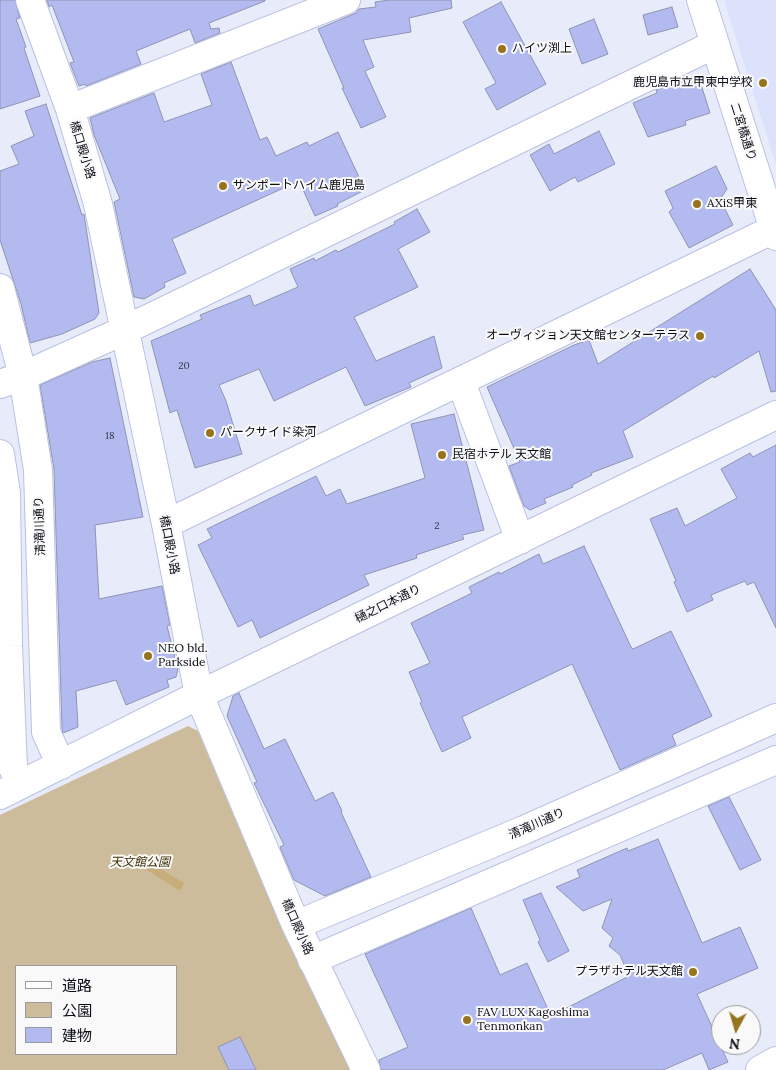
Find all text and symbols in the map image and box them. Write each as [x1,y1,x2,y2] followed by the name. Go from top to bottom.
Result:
[512,42,572,56] place label: ハイツ渕上
[496,43,508,55] marker: ハイツ渕上
[633,76,753,90] place label: 鹿児島市立甲東中学校
[757,77,769,89] marker: 鹿児島市立甲東中学校
[727,101,759,163] street label: 二宮橋通り
[66,119,98,181] street label: 橋口殿小路
[233,179,365,193] place label: サンポートハイム鹿児島
[217,180,229,192] marker: サンポートハイム鹿児島
[707,197,757,211] place label: AXiS甲東
[691,198,703,210] marker: AXiS甲東
[486,329,690,343] place label: オーヴィジョン天文館センターテラス
[694,330,706,342] marker: オーヴィジョン天文館センターテラス
[178,360,190,372] house number: 20
[220,426,316,440] place label: パークサイド染河
[204,427,216,439] marker: パークサイド染河
[105,430,115,442] house number: 18
[452,448,551,462] place label: 民宿ホテル 天文館
[436,449,448,461] marker: 民宿ホテル 天文館
[32,496,48,556] street label: 清滝川通り
[156,514,182,576] street label: 橋口殿小路
[434,520,440,532] house number: 2
[352,582,424,626] street label: 樋之口本通り
[158,642,208,670] place label: NEO bld. Parkside
[142,650,154,662] marker: NEO bld. Parkside
[507,805,567,843] street label: 清滝川通り
[110,856,170,870] park label: 天文館公園
[278,897,316,957] street label: 橋口殿小路
[15,965,178,1055] legend
[575,965,683,979] place label: プラザホテル天文館
[687,966,699,978] marker: プラザホテル天文館
[62,976,92,995] text: 道路
[62,1001,92,1020] text: 公園
[711,1005,761,1055] north arrow
[477,1006,589,1034] place label: FAV LUX Kagoshima Tenmonkan
[461,1014,473,1026] marker: FAV LUX Kagoshima Tenmonkan
[62,1026,92,1045] text: 建物
[728,1034,741,1053] text: N

